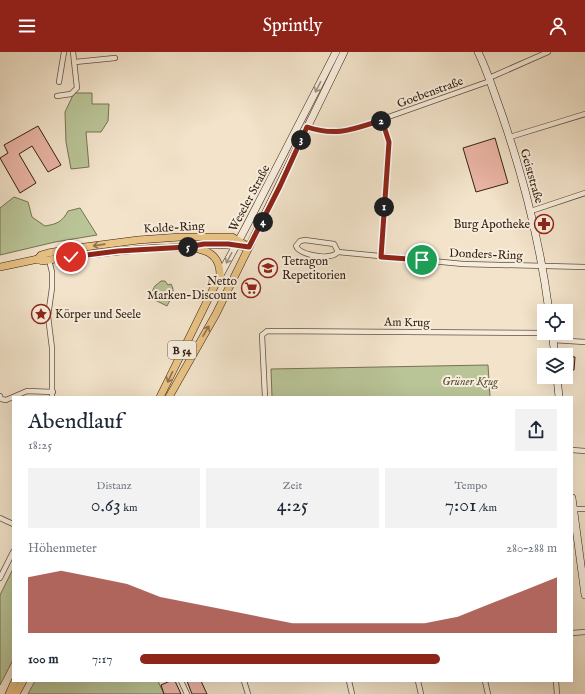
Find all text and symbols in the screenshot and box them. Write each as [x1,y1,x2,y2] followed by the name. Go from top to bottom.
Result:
[16,15,38,37] icon: menu
[263,15,322,38] text: Sprintly
[547,15,569,37] icon: person
[395,73,466,111] street label: Goebenstraße
[314,81,322,93] one-way arrow
[371,111,391,131] pin: 2
[378,114,384,128] text: 2
[291,130,311,150] pin: 3
[299,133,303,147] text: 3
[517,147,547,206] street label: Geiststraße
[226,162,274,234] street label: Weseler Straße
[374,197,394,217] pin: 1
[382,200,386,214] text: 1
[253,212,273,232] pin: 4
[533,213,555,235] pharmacy icon: Burg Apotheke
[260,215,266,229] text: 4
[453,217,530,233] place label: Burg Apotheke
[143,218,205,237] street label: Kolde-Ring
[178,237,198,257] pin: 5
[54,240,88,274] pin
[186,240,190,254] text: 5
[93,241,106,249] one-way arrow
[405,243,439,277] pin
[60,246,82,268] icon: check
[449,246,524,263] street label: Donders-Ring
[411,249,433,271] icon: arrive
[224,251,232,263] one-way arrow
[282,254,346,284] place label: Tetragon Repetitorien
[257,257,279,279] school or university icon: Tetragon Repetitorien
[147,274,238,303] place label: Netto Marken-Discount
[240,277,262,299] supermarket icon: Netto Marken-Discount
[30,303,52,325] place icon: Körper und Seele
[537,304,573,384] map controls
[537,304,573,340] button: locate
[55,307,142,323] place label: Körper und Seele
[383,315,431,330] street label: Am Krug
[203,325,211,337] one-way arrow
[168,341,196,359] road number: B 54
[537,348,573,384] button: layers
[166,370,173,382] one-way arrow
[442,374,498,390] park label: Grüner Krug
[28,408,123,436] text: Abendlauf
[515,409,557,451] button: share
[28,437,52,454] text: 18:25
[97,479,132,493] text: Distanz
[283,479,302,493] text: Zeit
[455,479,487,493] text: Tempo
[91,493,121,518] text: 0.63
[277,493,308,518] text: 4:25
[445,493,476,518] text: 7:01
[121,501,138,515] text: km
[476,501,497,515] text: /km
[28,540,97,557] text: Höhenmeter
[506,540,557,557] text: 280–288 m
[28,651,58,668] text: 100 m
[92,651,112,668] text: 7:17

